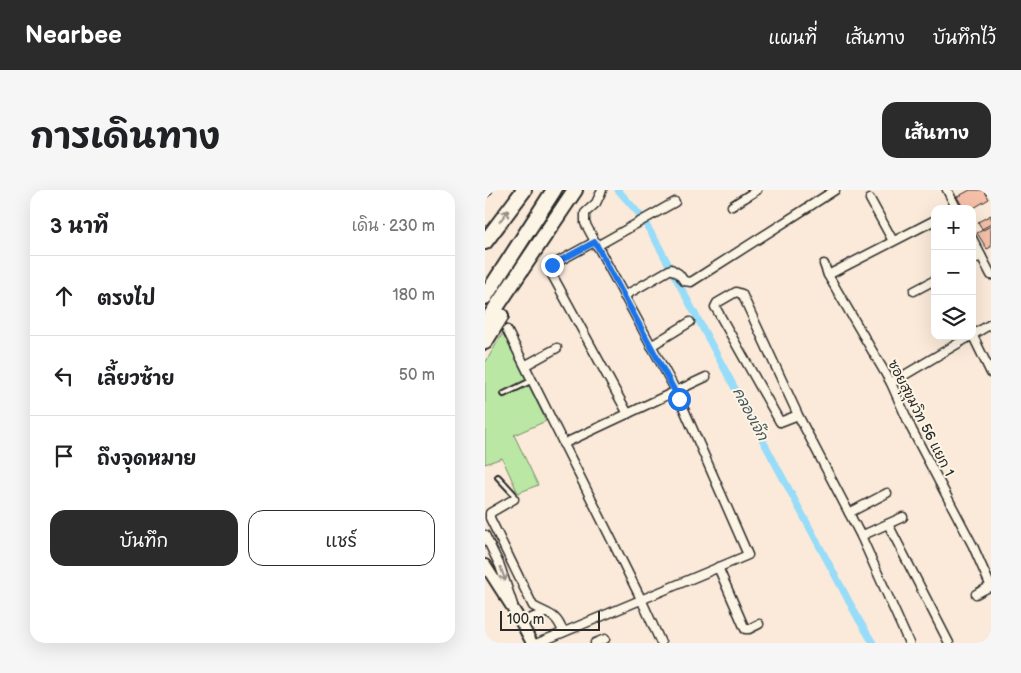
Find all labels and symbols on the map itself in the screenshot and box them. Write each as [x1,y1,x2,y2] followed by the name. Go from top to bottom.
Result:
[499,210,510,223] one-way arrow
[541,254,564,277] route end
[883,357,958,480] street label: ซอยสุขุมวิท 56 แยก 1
[728,384,773,445] water label: คลองเจ๊ก
[668,388,691,411] route start
[499,566,508,581] one-way arrow
[500,608,600,631] scale bar

